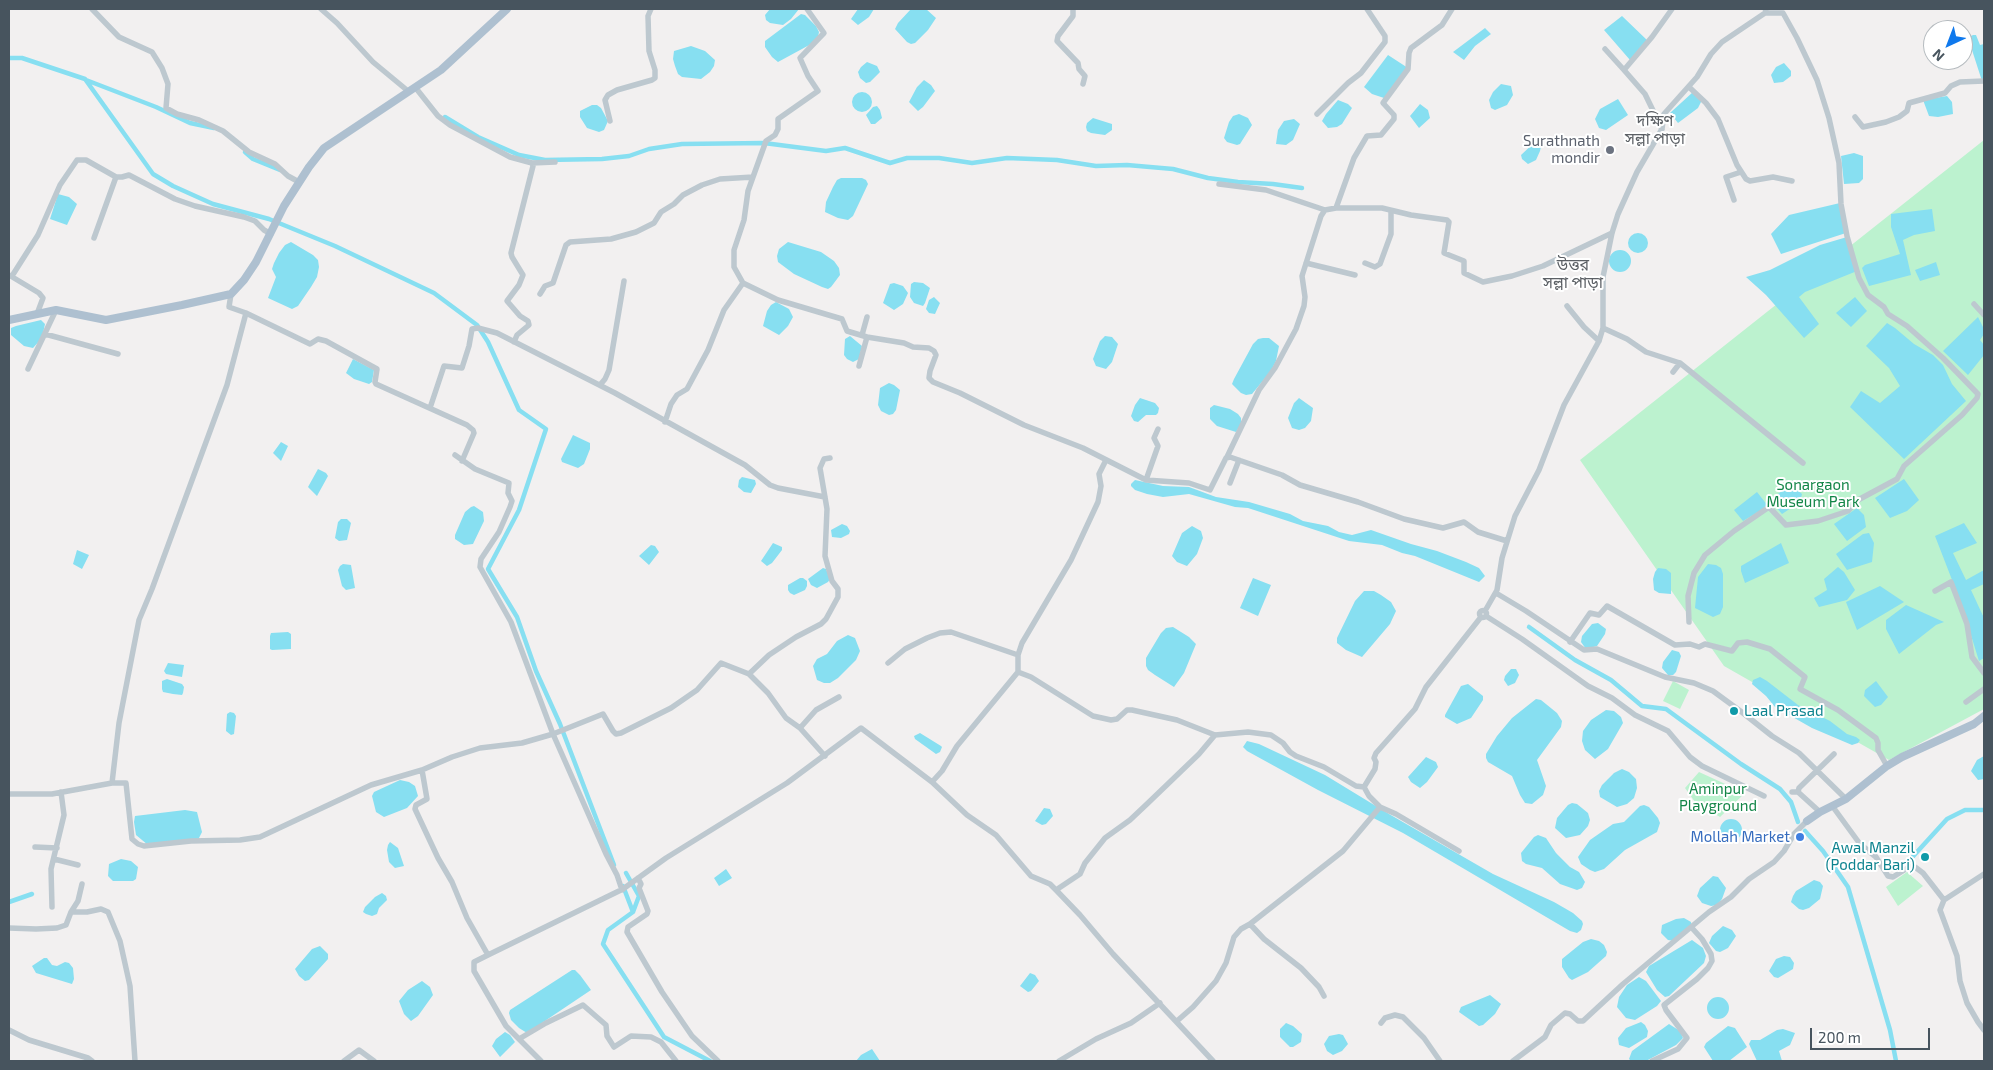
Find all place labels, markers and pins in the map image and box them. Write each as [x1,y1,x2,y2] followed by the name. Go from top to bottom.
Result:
[1523,132,1600,167] place label: Surathnath mondir
[1604,144,1616,156] marker: Surathnath mondir
[1744,702,1824,720] place label: Laal Prasad
[1728,705,1740,717] marker: Laal Prasad
[1691,828,1790,846] place label: Mollah Market
[1794,831,1806,843] marker: Mollah Market
[1826,839,1915,874] place label: Awal Manzil (Poddar Bari)
[1919,851,1931,863] marker: Awal Manzil (Poddar Bari)

